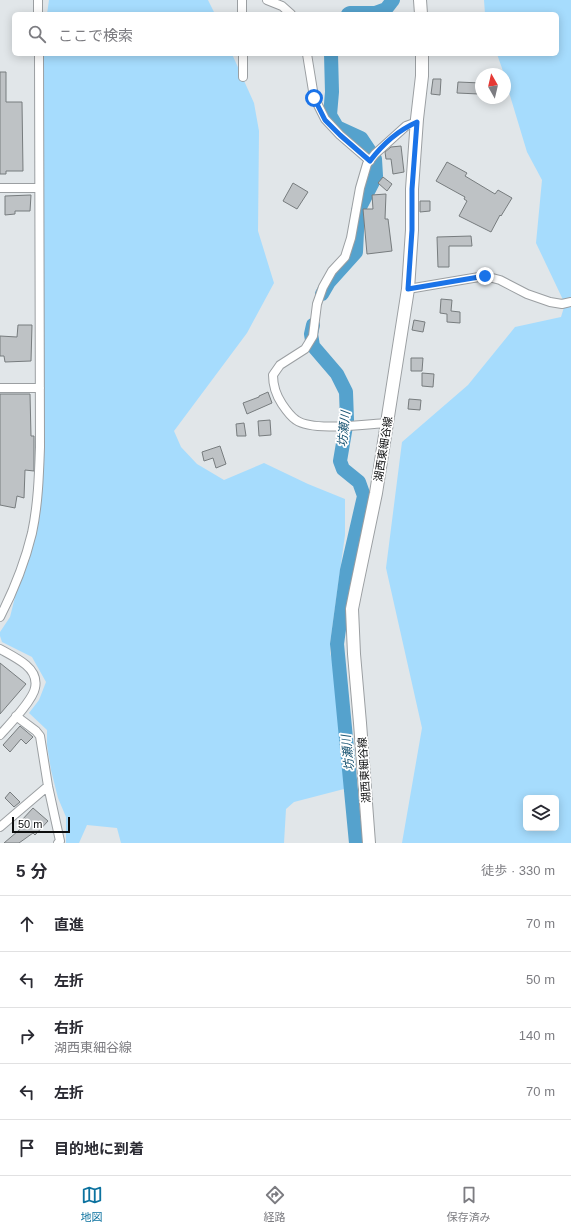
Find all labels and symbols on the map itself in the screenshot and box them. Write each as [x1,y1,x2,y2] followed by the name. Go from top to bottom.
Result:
[475,68,511,104] north arrow
[305,89,323,107] route start
[476,267,494,285] route end
[335,408,353,448] water label: 坊瀬川
[372,415,394,483] street label: 湖西東細谷線
[339,732,357,772] water label: 坊瀬川
[356,737,372,803] street label: 湖西東細谷線
[12,815,70,834] scale bar

